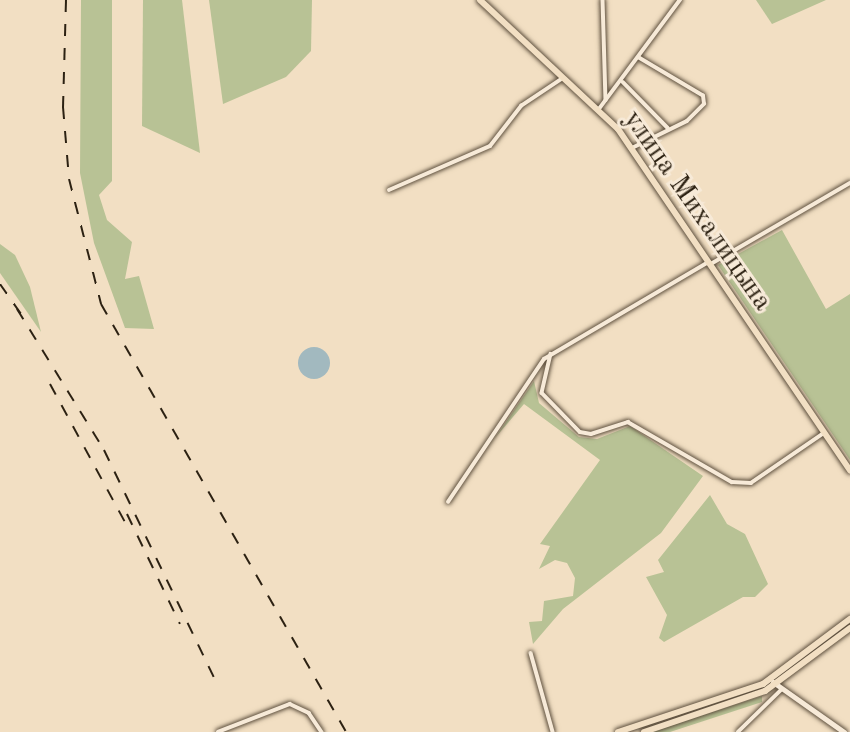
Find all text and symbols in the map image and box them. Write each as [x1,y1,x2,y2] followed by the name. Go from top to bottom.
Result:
[615,104,779,318] street label: улица Михалицына

